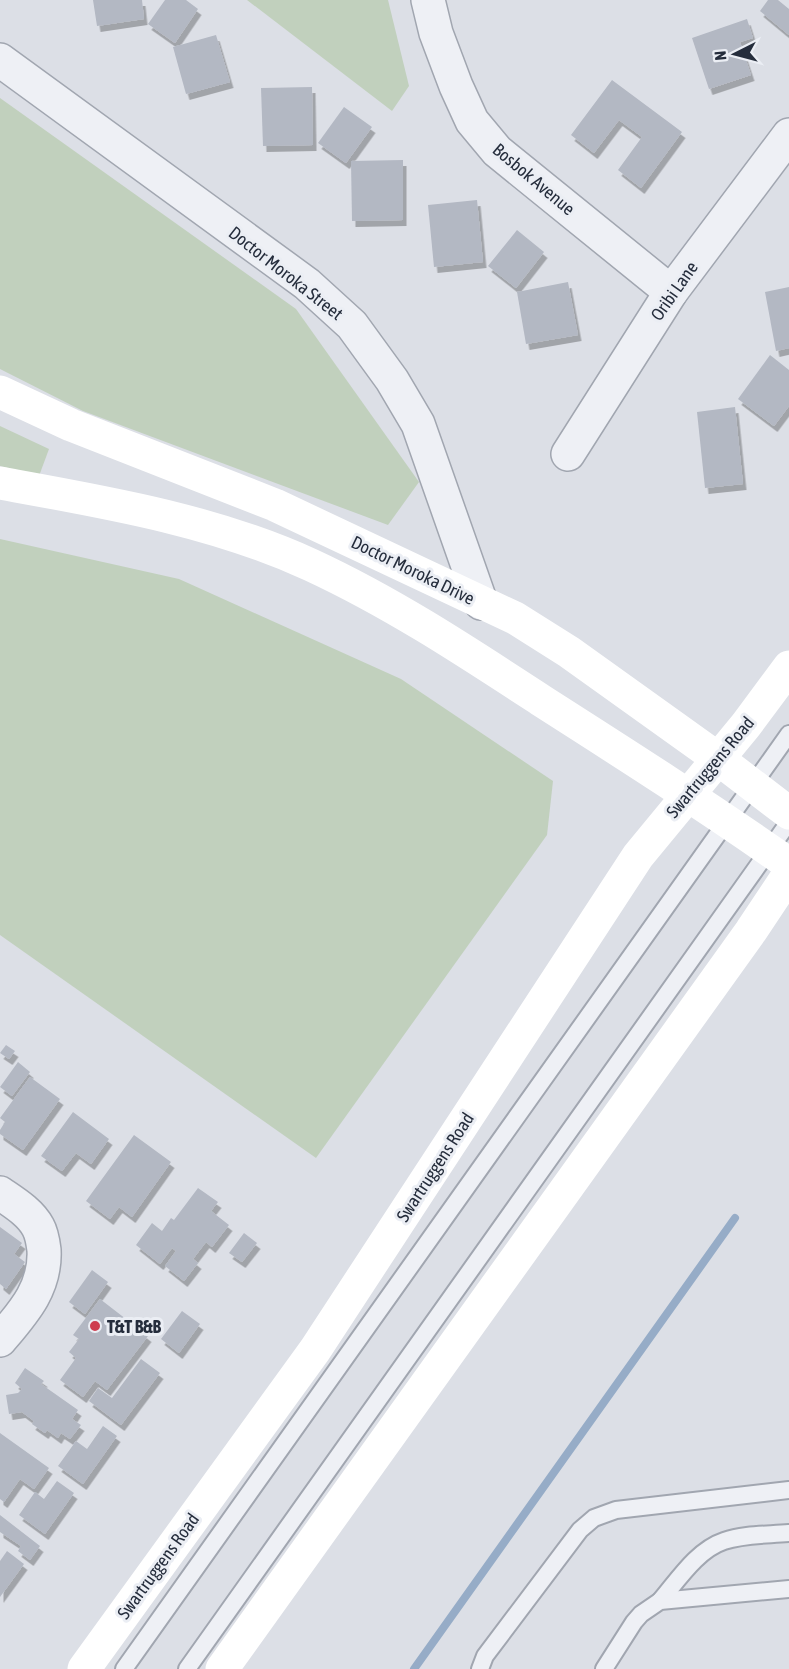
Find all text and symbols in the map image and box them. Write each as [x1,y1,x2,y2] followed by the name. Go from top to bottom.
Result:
[705,24,765,84] north arrow
[711,50,730,61] text: N
[489,139,579,219] street label: Bosbok Avenue
[225,222,347,324] street label: Doctor Moroka Street
[646,257,702,325] street label: Oribi Lane
[348,531,478,609] street label: Doctor Moroka Drive
[662,712,758,822] street label: Swartruggens Road
[392,1109,478,1225] street label: Swartruggens Road
[107,1316,162,1337] place label: T&T B&B
[88,1319,102,1333] marker: T&T B&B
[113,1509,203,1623] street label: Swartruggens Road

